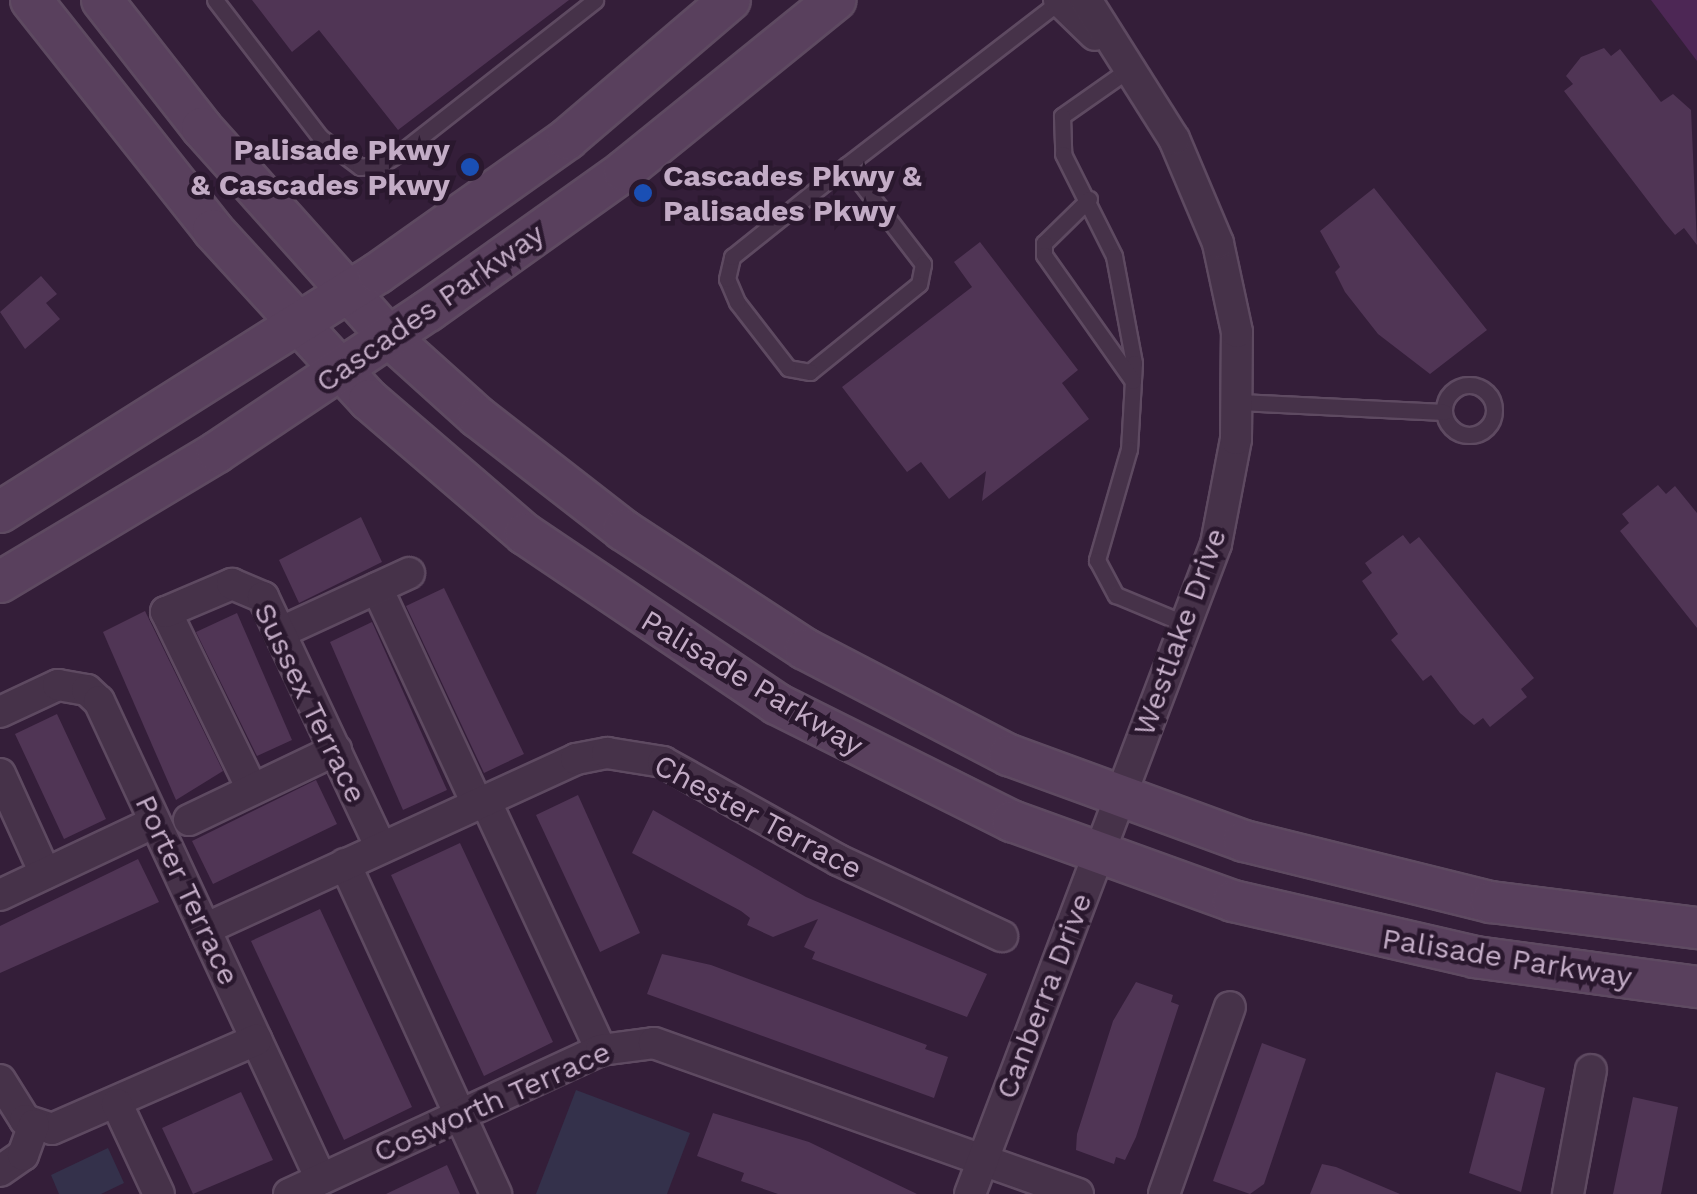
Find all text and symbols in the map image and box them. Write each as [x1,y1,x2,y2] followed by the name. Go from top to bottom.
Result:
[191,132,450,202] place label: Palisade Pkwy & Cascades Pkwy
[459,156,481,178] marker: Palisade Pkwy & Cascades Pkwy
[663,158,922,228] place label: Cascades Pkwy & Palisades Pkwy
[632,182,654,204] marker: Cascades Pkwy & Palisades Pkwy
[309,216,551,400] street label: Cascades Parkway
[1126,523,1234,741] street label: Westlake Drive
[246,596,374,810] street label: Sussex Terrace
[635,603,869,763] street label: Palisade Parkway
[647,747,869,887] street label: Chester Terrace
[127,789,247,991] street label: Porter Terrace
[988,888,1100,1104] street label: Canberra Drive
[1380,920,1634,996] street label: Palisade Parkway
[368,1033,616,1171] street label: Cosworth Terrace

